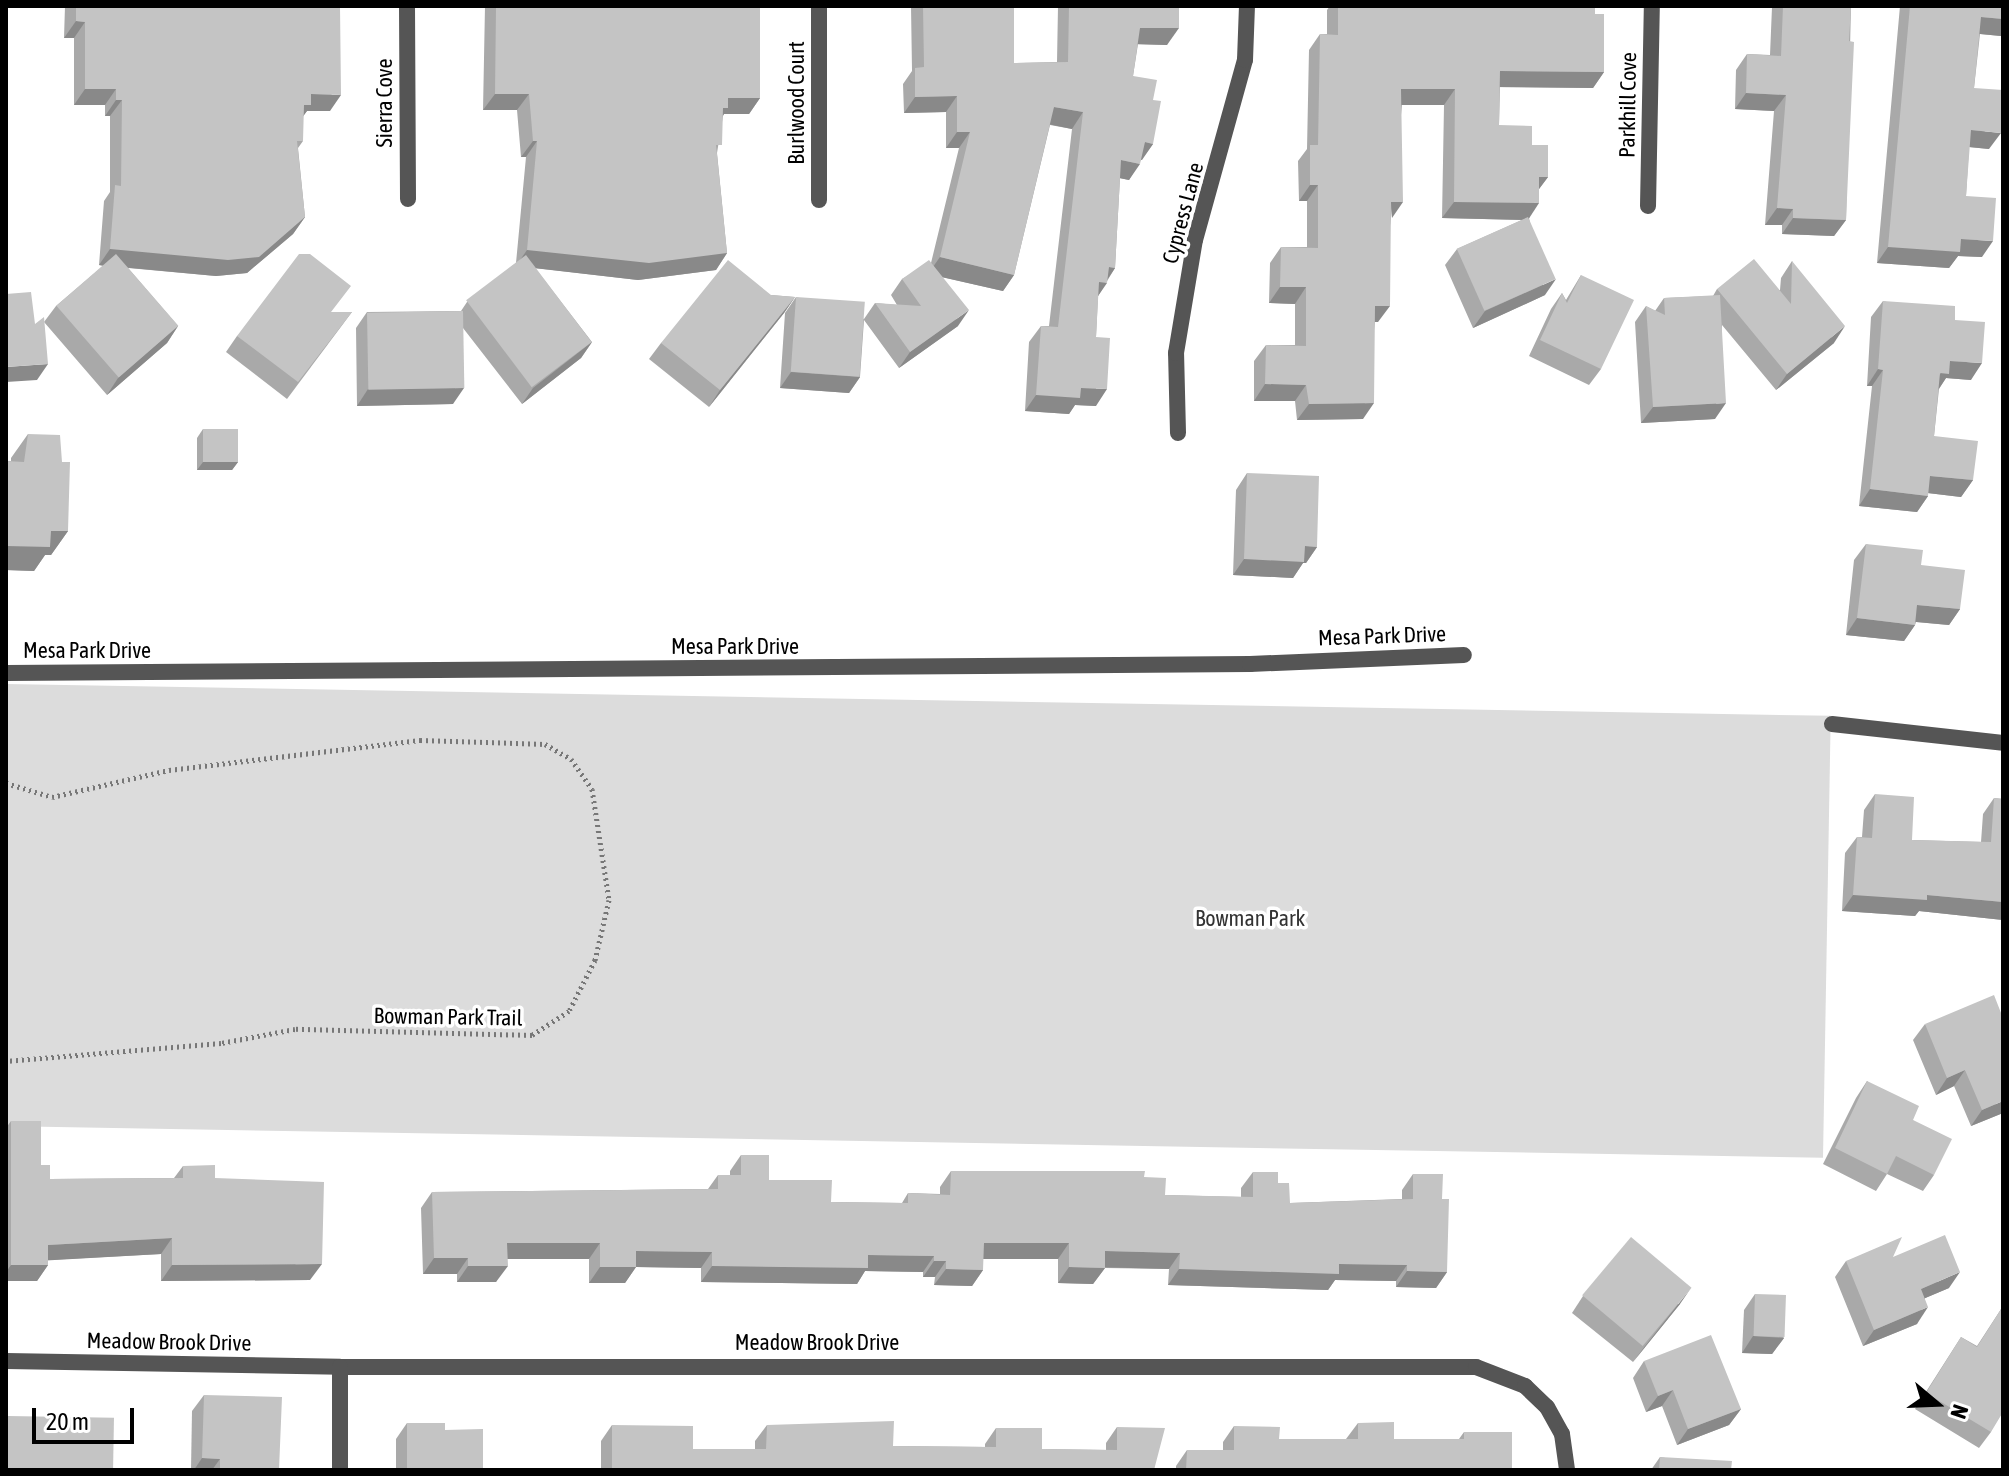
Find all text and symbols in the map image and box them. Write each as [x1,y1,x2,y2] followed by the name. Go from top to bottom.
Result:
[784,41,810,165] street label: Burlwood Court
[1614,52,1642,158] street label: Parkhill Cove
[372,59,398,147] street label: Sierra Cove
[1157,159,1209,267] street label: Cypress Lane
[1317,621,1447,651] street label: Mesa Park Drive
[671,634,799,660] street label: Mesa Park Drive
[23,638,151,664] street label: Mesa Park Drive
[1195,906,1305,932] park label: Bowman Park
[373,1003,523,1031] street label: Bowman Park Trail
[86,1327,252,1357] street label: Meadow Brook Drive
[735,1330,899,1356] street label: Meadow Brook Drive
[1897,1364,1977,1444] north arrow
[36,1392,138,1442] scale bar
[1945,1401,1974,1422] text: N
[46,1408,89,1435] text: 20 m

